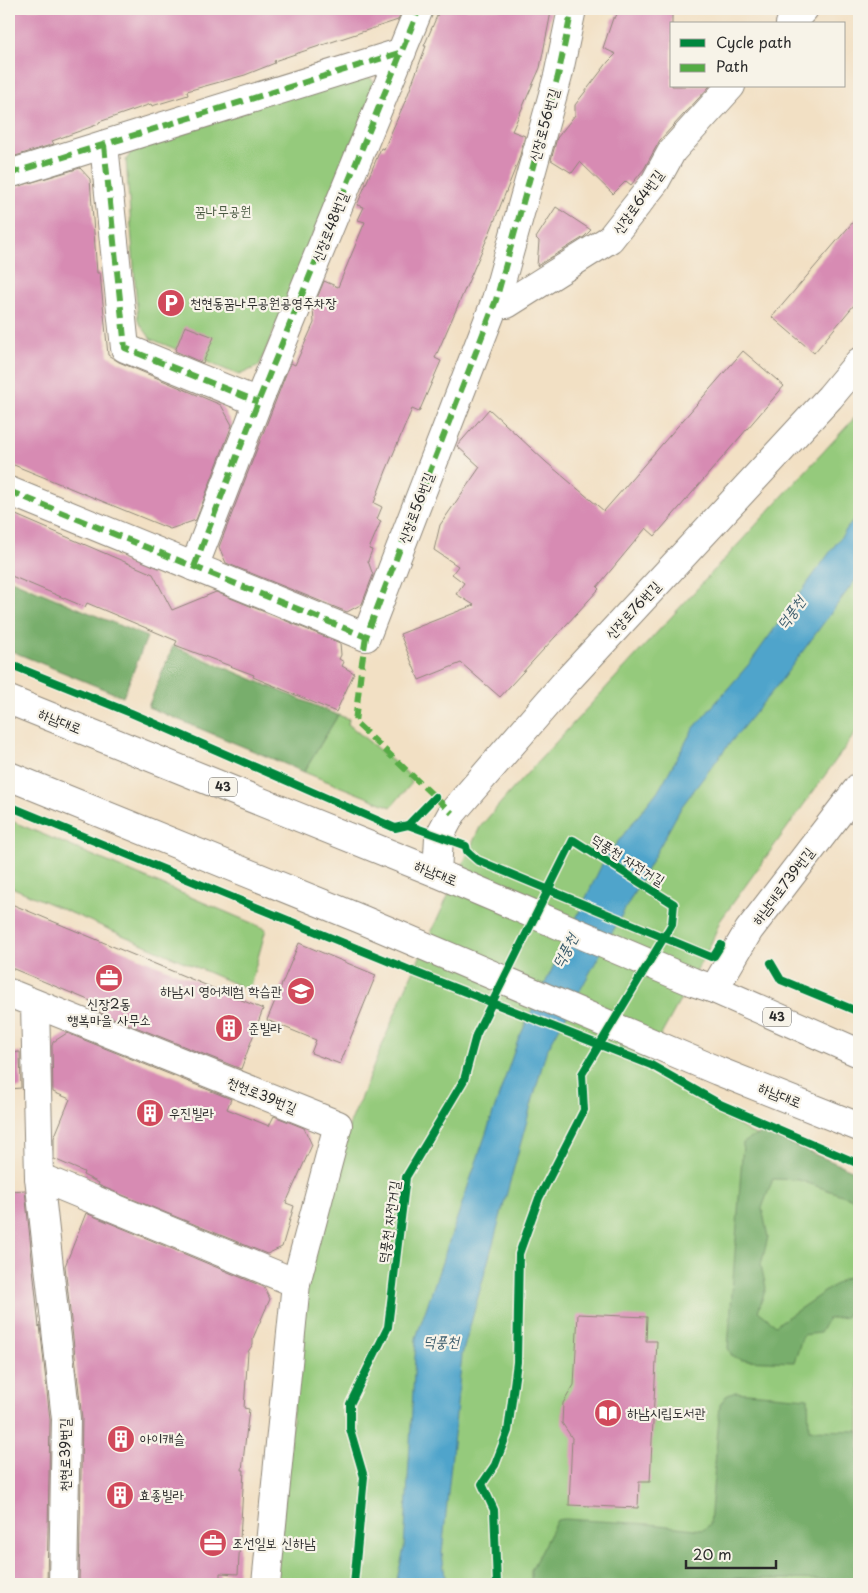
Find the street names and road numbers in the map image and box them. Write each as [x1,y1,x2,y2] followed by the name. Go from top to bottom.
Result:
[523,85,564,164] street label: 신장로56번길
[607,164,669,238] street label: 신장로64번길
[306,188,353,265] street label: 신장로48번길
[392,468,439,547] street label: 신장로56번길
[600,575,666,644] street label: 신장로76번길
[35,702,85,739] street label: 하남대로
[209,778,237,796] road number: 43
[587,829,670,891] street label: 덕풍천 자전거길
[746,842,819,929] street label: 하남대로739번길
[411,854,461,891] street label: 하남대로
[763,1008,791,1026] road number: 43
[224,1071,301,1118] street label: 천현로39번길
[755,1076,805,1113] street label: 하남대로
[372,1178,405,1265] street label: 덕풍천 자전거길
[54,1418,75,1492] street label: 천현로39번길

